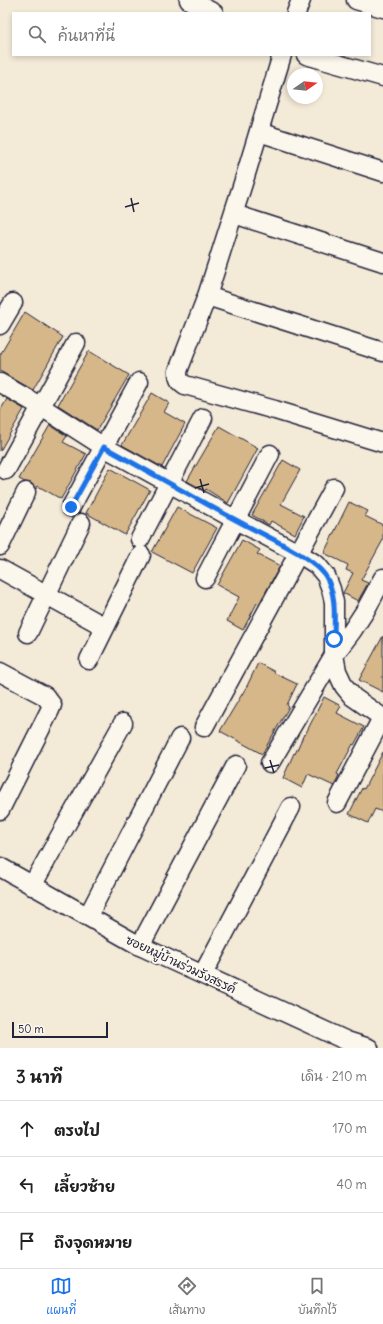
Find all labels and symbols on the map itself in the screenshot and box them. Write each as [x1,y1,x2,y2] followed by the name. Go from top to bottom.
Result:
[287,68,323,104] north arrow
[62,498,80,516] route end
[325,630,343,648] route start
[123,932,239,998] street label: ซอยหมู่บ้านร่วมรังสรรค์
[12,1020,108,1039] scale bar

